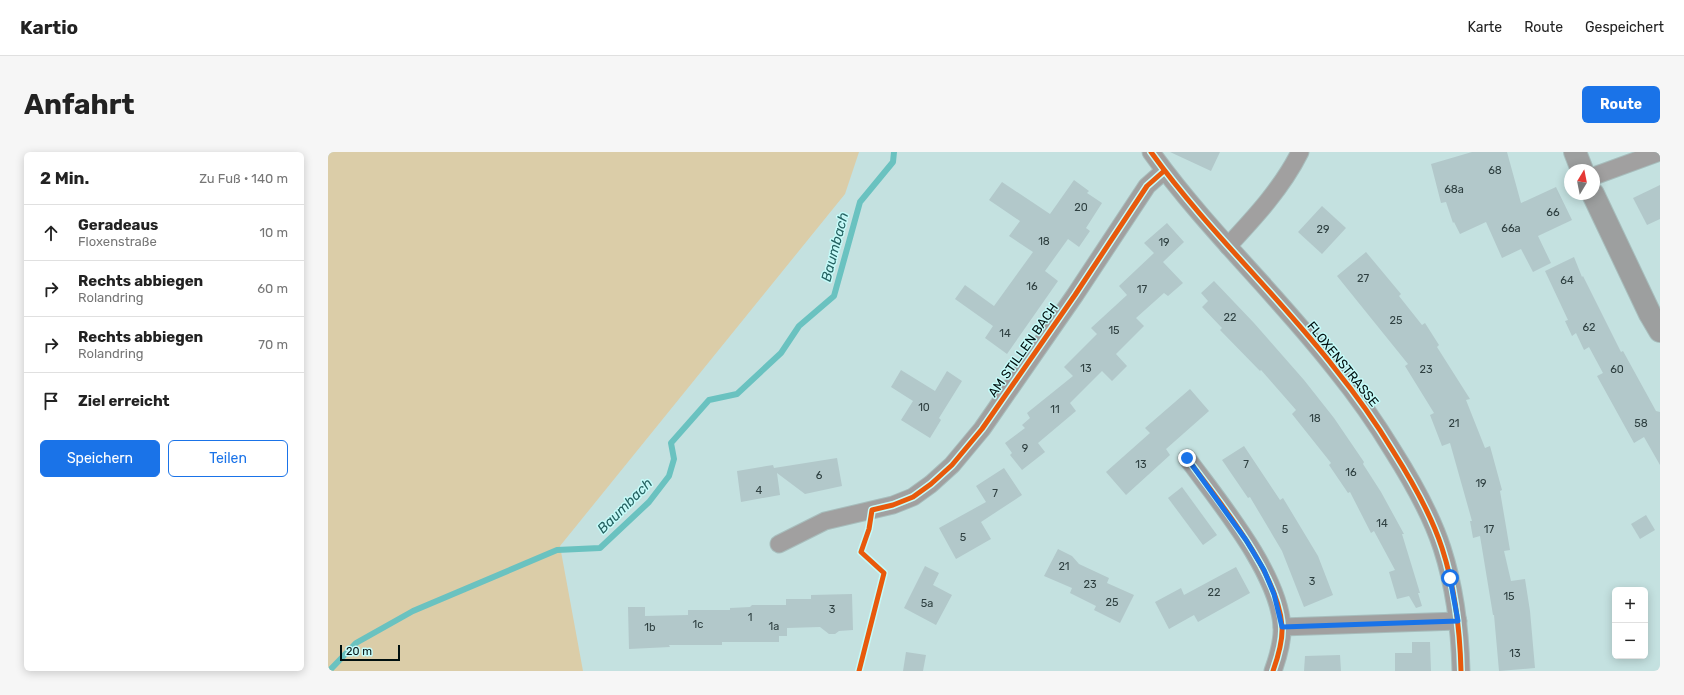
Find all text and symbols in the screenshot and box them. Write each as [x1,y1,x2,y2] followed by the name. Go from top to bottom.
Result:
[20,16,78,39] text: Kartio
[1467,19,1502,36] text: Karte
[1524,19,1563,36] text: Route
[1585,19,1664,36] text: Gespeichert
[1582,86,1660,123] button: Route
[24,88,135,121] text: Anfahrt
[1488,164,1502,177] house number: 68
[1564,164,1600,200] north arrow
[40,168,89,188] text: 2 Min.
[199,171,288,186] text: Zu Fuß · 140 m
[1444,183,1464,196] house number: 68a
[1074,201,1088,214] house number: 20
[1546,206,1560,219] house number: 66
[818,210,852,284] water label: Baumbach
[78,216,158,234] text: Geradeaus
[40,222,62,244] icon: ahead
[1501,222,1521,235] house number: 66a
[1317,223,1329,236] house number: 29
[259,225,288,240] text: 10 m
[78,234,157,249] text: Floxenstraße
[1038,235,1050,248] house number: 18
[1158,236,1170,249] house number: 19
[78,272,203,290] text: Rechts abbiegen
[1357,272,1369,285] house number: 27
[1560,274,1574,287] house number: 64
[40,278,62,300] icon: right
[1026,280,1038,293] house number: 16
[257,281,288,296] text: 60 m
[1137,283,1148,296] house number: 17
[78,290,144,305] text: Rolandring
[985,300,1061,400] street label: AM STILLEN BACH
[1224,311,1236,324] house number: 22
[1390,314,1403,327] house number: 25
[1304,318,1382,410] street label: FLOXENSTRASSE
[1582,321,1596,334] house number: 62
[1108,324,1120,337] house number: 15
[999,327,1011,340] house number: 14
[78,328,203,346] text: Rechts abbiegen
[40,334,62,356] icon: right
[258,337,288,352] text: 70 m
[78,346,144,361] text: Rolandring
[1080,362,1092,375] house number: 13
[1419,363,1433,376] house number: 23
[1610,363,1624,376] house number: 60
[40,390,62,412] icon: arrive
[78,392,170,410] text: Ziel erreicht
[918,401,930,414] house number: 10
[1050,403,1060,416] house number: 11
[1309,412,1321,425] house number: 18
[1448,417,1460,430] house number: 21
[1634,417,1648,430] house number: 58
[40,440,160,477] button: Speichern
[168,440,288,477] button: Teilen
[1022,442,1028,455] house number: 9
[1178,449,1196,467] route end
[1135,458,1147,471] house number: 13
[1243,458,1249,471] house number: 7
[1345,466,1357,479] house number: 16
[816,469,823,482] house number: 6
[594,475,656,537] water label: Baumbach
[1475,477,1487,490] house number: 19
[756,484,763,497] house number: 4
[992,487,998,500] house number: 7
[1376,517,1388,530] house number: 14
[1282,523,1289,536] house number: 5
[1484,523,1495,536] house number: 17
[960,531,967,544] house number: 5
[1058,560,1070,573] house number: 21
[1441,569,1459,587] route start
[1309,575,1316,588] house number: 3
[1083,578,1097,591] house number: 23
[1208,586,1220,599] house number: 22
[1612,587,1648,659] map controls
[1612,587,1648,623] button: +
[1503,590,1515,603] house number: 15
[1106,596,1119,609] house number: 25
[921,597,933,610] house number: 5a
[829,603,836,616] house number: 3
[748,611,752,624] house number: 1
[693,618,703,631] house number: 1c
[769,620,779,633] house number: 1a
[644,621,656,634] house number: 1b
[1612,623,1648,659] button: −
[340,643,400,662] scale bar
[346,645,372,658] text: 20 m
[1509,647,1521,660] house number: 13

